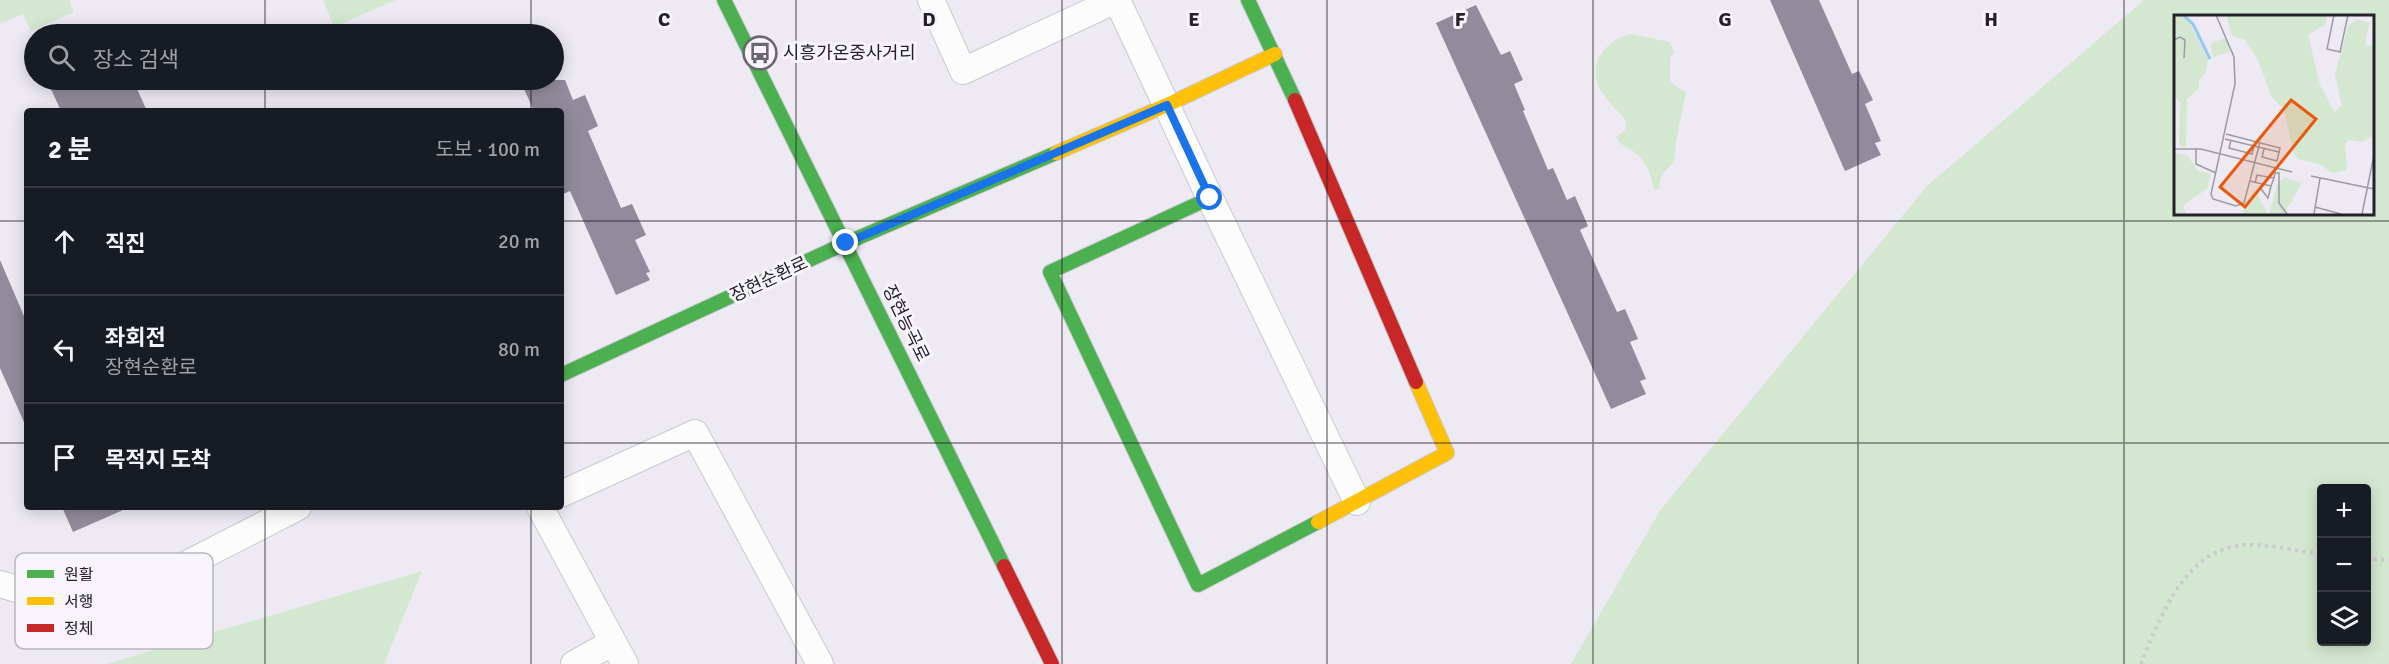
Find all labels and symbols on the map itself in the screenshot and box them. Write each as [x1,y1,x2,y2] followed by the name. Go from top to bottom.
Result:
[658,7,670,32] text: C
[922,7,936,32] text: D
[1188,7,1200,32] text: E
[1455,7,1466,32] text: F
[1718,7,1732,32] text: G
[1984,7,1998,32] text: H
[2174,15,2374,214] inset map
[742,35,778,71] bus stop icon: 시흥가온중사거리
[783,42,915,64] place label: 시흥가온중사거리
[1196,184,1222,210] route start
[832,229,858,255] route end
[727,252,811,306] street label: 장현순환로
[878,281,934,365] street label: 장현능곡로
[15,553,213,649] legend
[64,565,94,585] text: 원활
[64,592,93,612] text: 서행
[64,619,93,639] text: 정체

